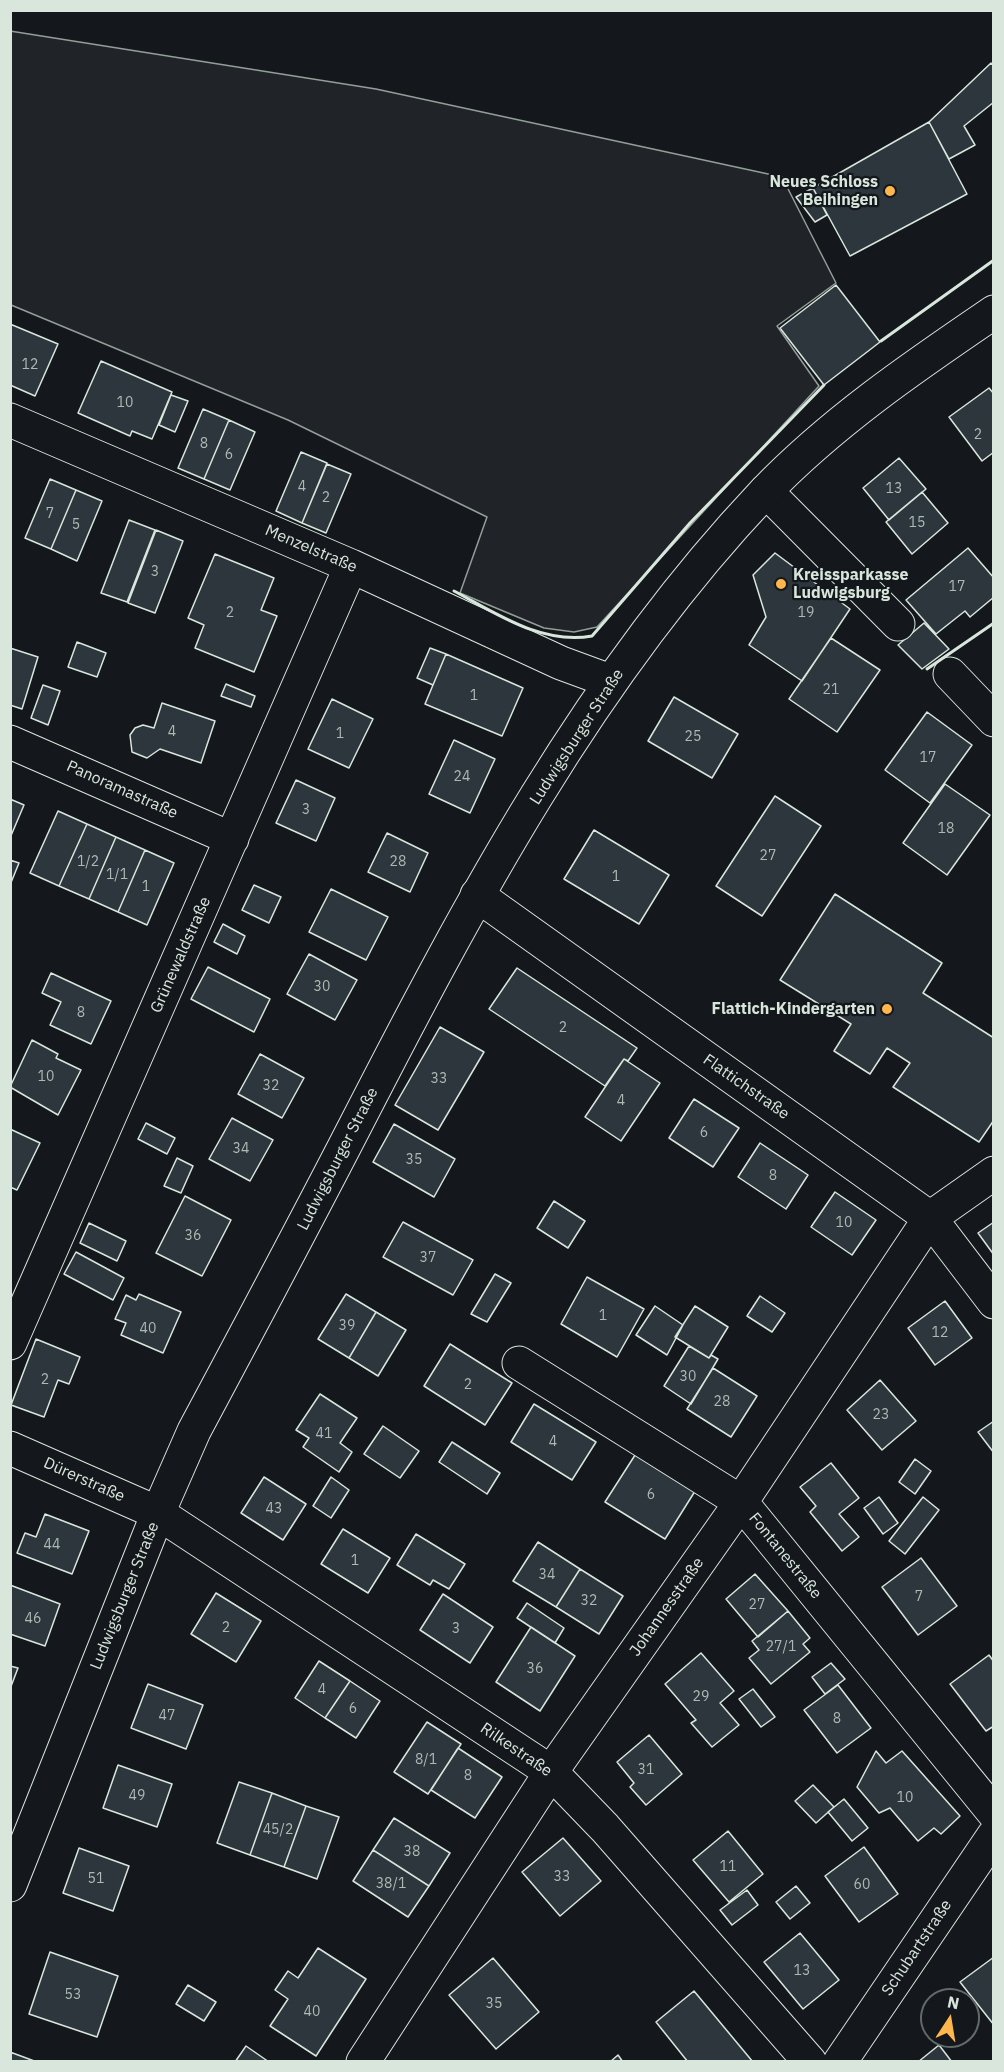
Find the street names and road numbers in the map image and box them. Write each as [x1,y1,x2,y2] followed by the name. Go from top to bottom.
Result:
[262,521,360,577] street label: Menzelstraße
[526,666,628,808] street label: Ludwigsburger Straße
[63,757,181,823] street label: Panoramastraße
[147,894,215,1016] street label: Grünewaldstraße
[699,1050,793,1124] street label: Flattichstraße
[294,1084,382,1234] street label: Ludwigsburger Straße
[40,1454,128,1506] street label: Dürerstraße
[744,1509,826,1603] street label: Fontanestraße
[87,1519,163,1673] street label: Ludwigsburger Straße
[626,1554,708,1660] street label: Johannesstraße
[477,1719,555,1781] street label: Rilkestraße
[878,1896,956,2000] street label: Schubartstraße

